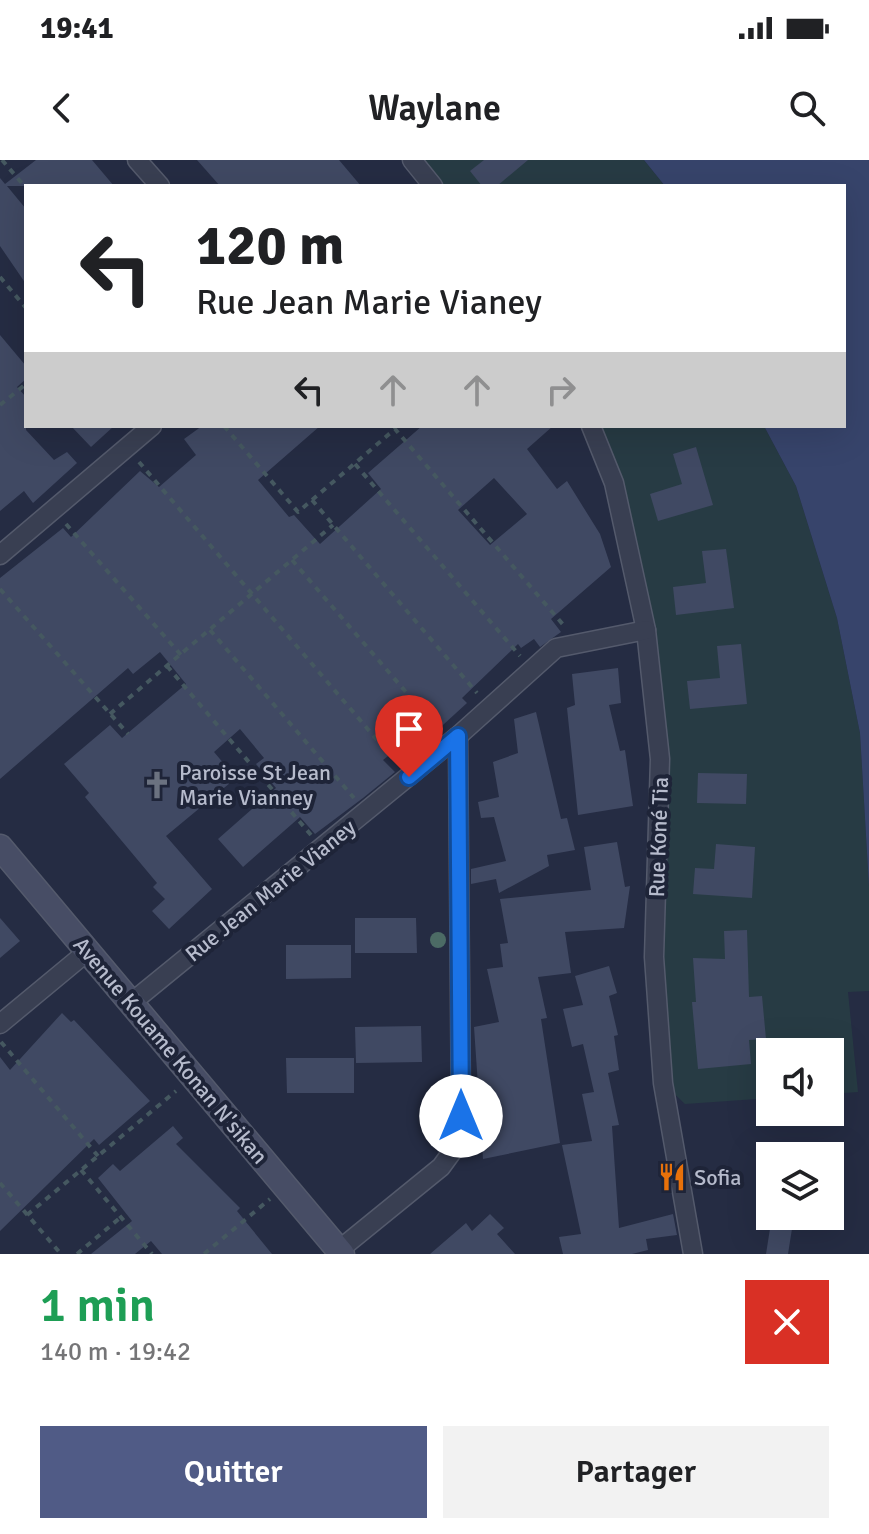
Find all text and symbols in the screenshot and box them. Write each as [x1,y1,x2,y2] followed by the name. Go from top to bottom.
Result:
[40,10,114,47] text: 19:41
[40,86,84,130] icon: back
[368,86,501,131] text: Waylane
[785,86,829,130] icon: search
[196,211,344,280] text: 120 m
[64,216,168,320] icon: left
[196,280,542,325] text: Rue Jean Marie Vianey
[287,368,331,412] icon: left
[371,368,415,412] icon: ahead
[455,368,499,412] icon: ahead
[539,368,583,412] icon: right
[375,695,443,777] pin
[387,707,431,751] icon: arrive
[179,759,331,811] place label: Paroisse St Jean Marie Vianney
[142,770,172,800] church icon: Paroisse St Jean Marie Vianney
[643,776,674,898] street label: Rue Koné Tia
[180,813,362,967] street label: Rue Jean Marie Vianey
[68,931,273,1169] street label: Avenue Kouame Konan N'sikan
[756,1038,844,1230] map controls
[756,1038,844,1126] button: sound
[419,1074,503,1158] position arrow
[756,1142,844,1230] button: layers
[657,1162,687,1192] restaurant icon: Sofia
[694,1164,741,1191] place label: Sofia
[40,1276,155,1335] text: 1 min
[745,1280,829,1364] button: close
[40,1336,191,1368] text: 140 m · 19:42
[40,1426,427,1518] button: Quitter
[443,1426,829,1518] button: Partager

